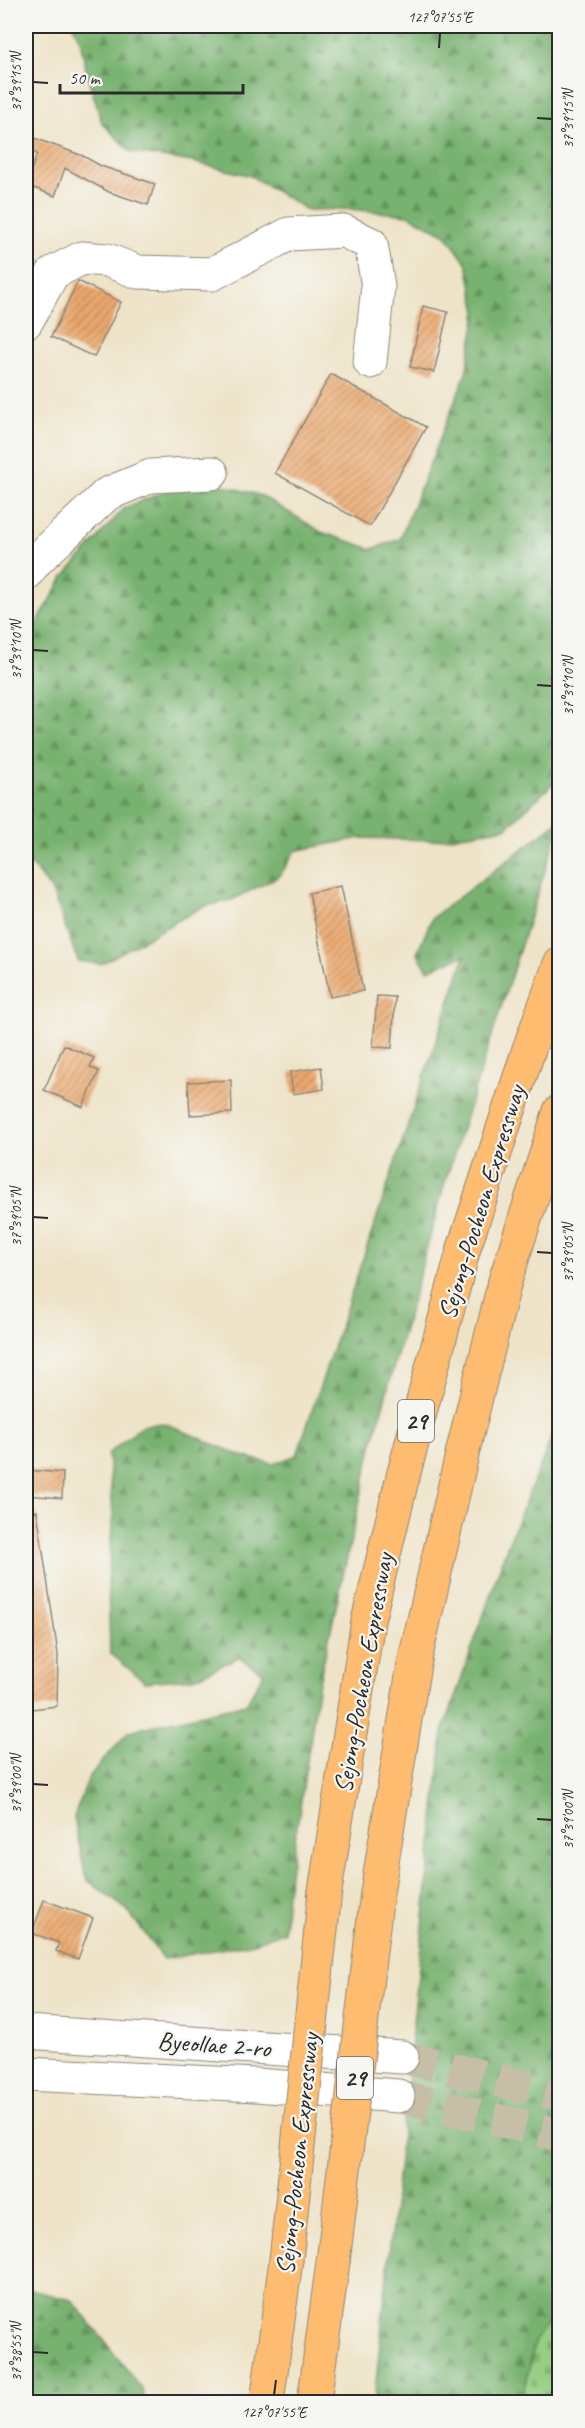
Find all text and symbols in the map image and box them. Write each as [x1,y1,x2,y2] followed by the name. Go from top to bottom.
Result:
[408,8,474,27] text: 127°07'55"E
[7,49,26,112] text: 37°39'15"N
[60,57,243,95] scale bar
[69,67,102,89] text: 50 m
[559,86,578,149] text: 37°39'15"N
[7,617,26,680] text: 37°39'10"N
[559,653,578,716] text: 37°39'10"N
[430,1079,533,1323] street label: Sejong-Pocheon Expressway
[7,1184,26,1247] text: 37°39'05"N
[559,1220,578,1283] text: 37°39'05"N
[398,1400,434,1442] road number: 29
[326,1549,401,1795] street label: Sejong-Pocheon Expressway
[7,1751,26,1814] text: 37°39'00"N
[559,1787,578,1850] text: 37°39'00"N
[156,2024,273,2065] street label: Byeollae 2-ro
[268,2030,327,2276] street label: Sejong-Pocheon Expressway
[337,2057,373,2099] road number: 29
[7,2319,26,2382] text: 37°38'55"N
[242,2403,308,2422] text: 127°07'55"E

